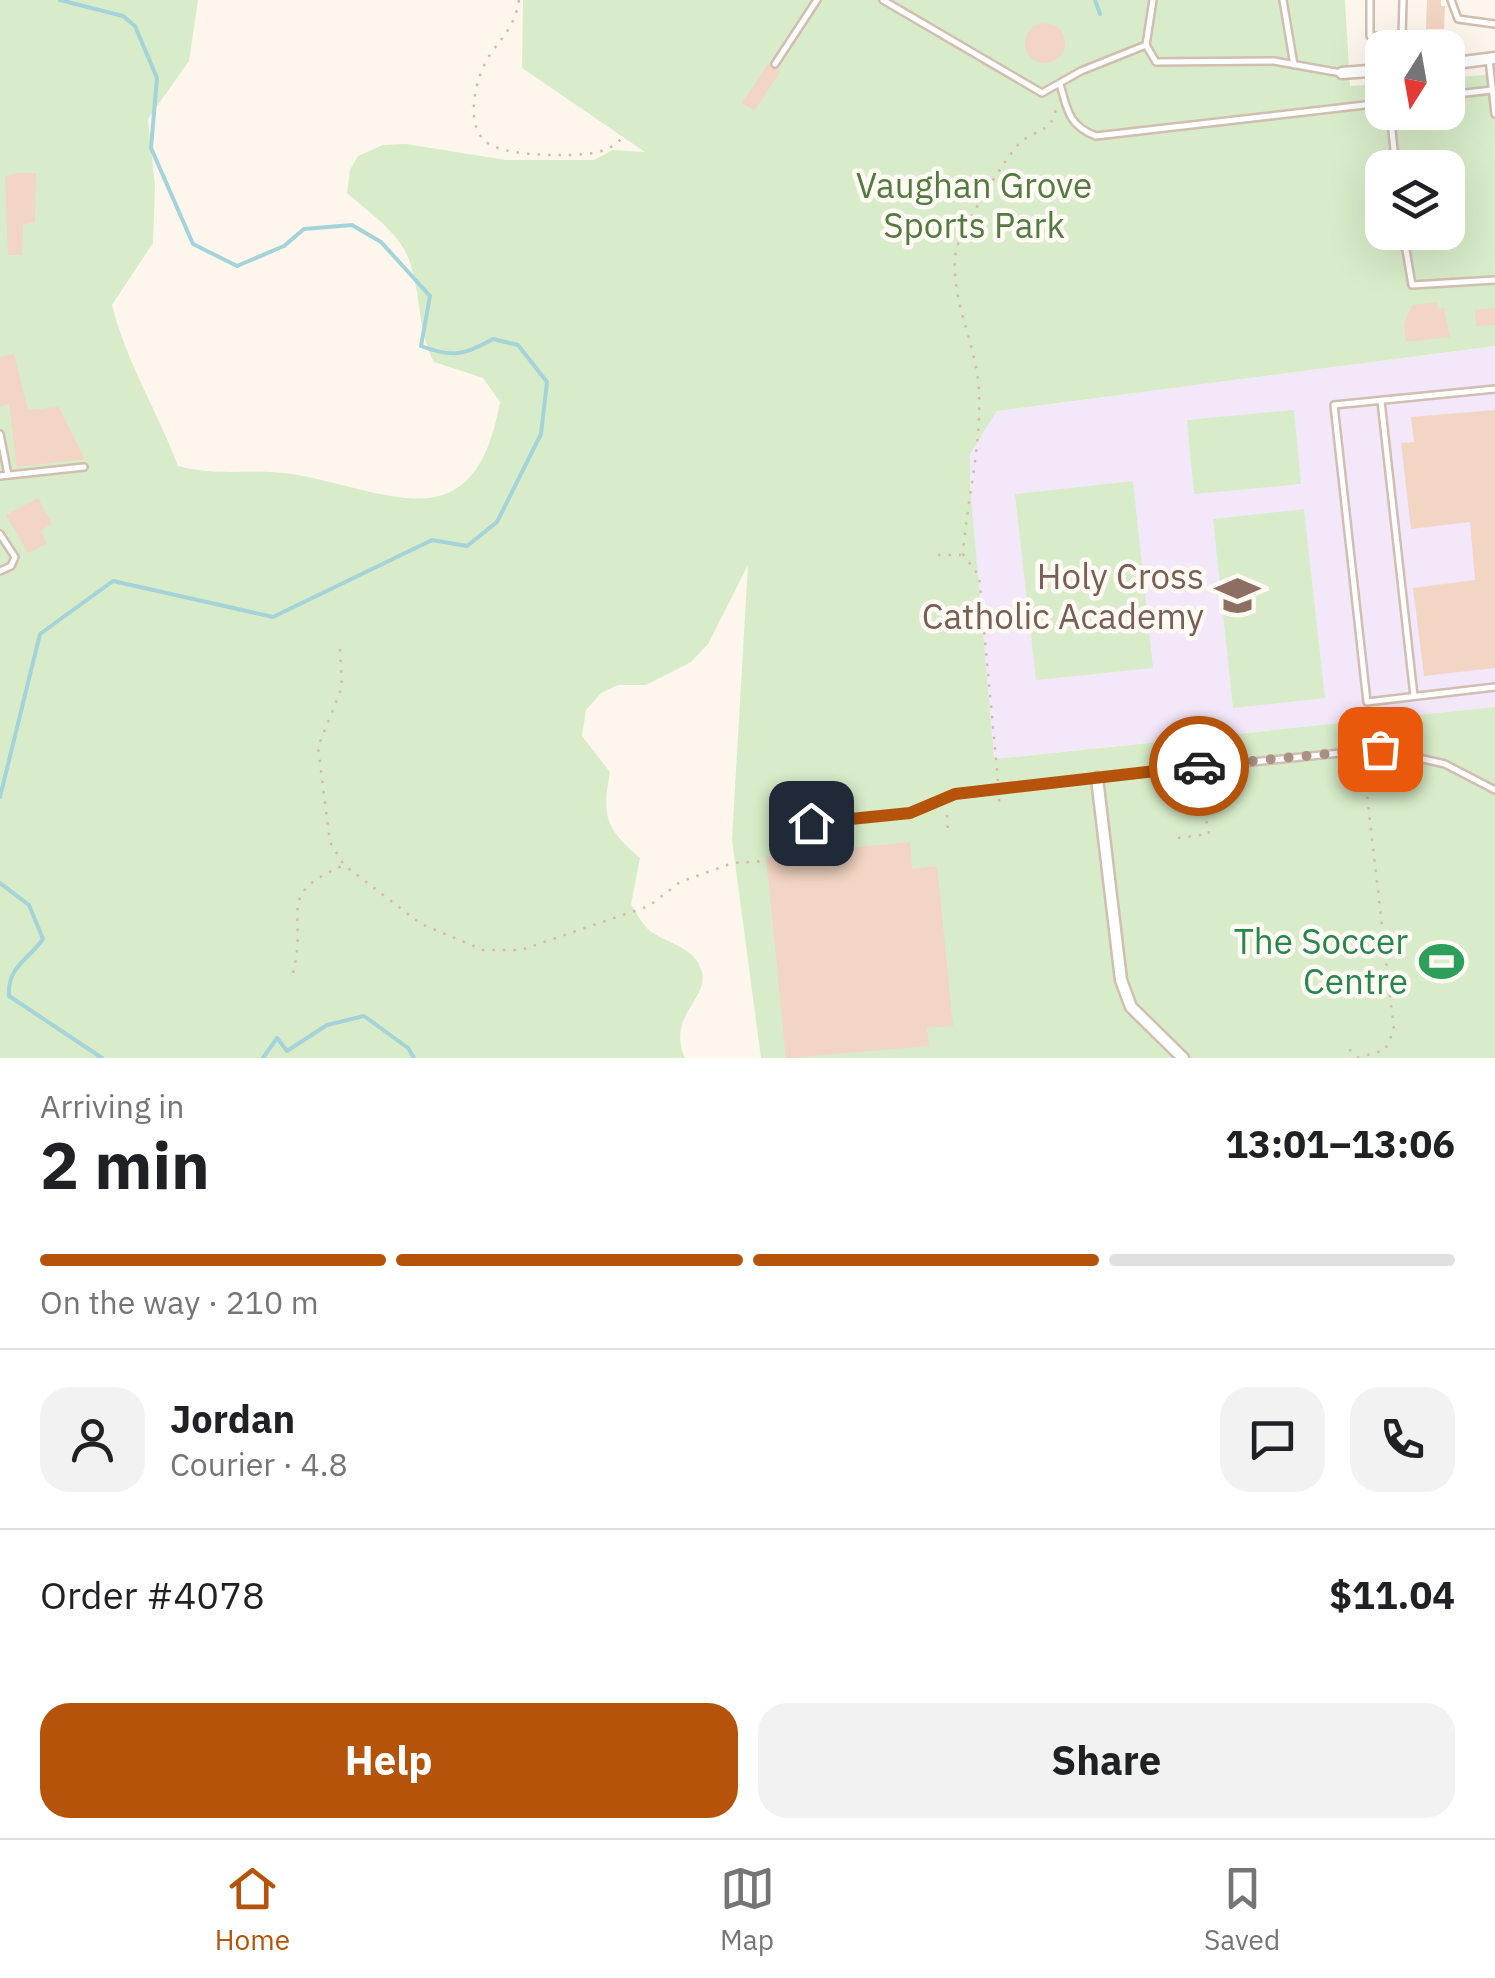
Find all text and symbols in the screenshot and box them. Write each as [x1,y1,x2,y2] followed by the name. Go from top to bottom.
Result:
[1365,30,1465,130] north arrow
[1365,30,1465,250] map controls
[1365,150,1465,250] button: layers
[856,162,1092,248] park label: Vaughan Grove Sports Park
[922,553,1204,639] place label: Holy Cross Catholic Academy
[1213,572,1261,620] school or university icon: Holy Cross Catholic Academy
[1338,707,1423,792] pin
[1149,716,1249,816] courier
[1353,722,1408,777] icon: bag
[1172,739,1227,794] icon: car
[769,781,854,866] pin
[784,796,839,851] icon: home
[1234,918,1408,1004] place label: The Soccer Centre
[1417,937,1465,985] sports icon: The Soccer Centre
[40,1085,185,1127] text: Arriving in
[1225,1119,1455,1168] text: 13:01–13:06
[40,1122,210,1207] text: 2 min
[40,1281,319,1323] text: On the way · 210 m
[40,1387,145,1492] button: person
[1220,1387,1325,1492] button: chat
[1350,1387,1455,1492] button: phone
[170,1394,295,1443] text: Jordan
[170,1443,348,1485] text: Courier · 4.8
[40,1570,265,1619] text: Order #4078
[1329,1570,1455,1619] text: $11.04
[40,1703,738,1818] button: Help
[758,1703,1455,1818] button: Share
[215,1861,290,1958] tab: Home
[720,1861,775,1958] tab: Map
[1204,1861,1280,1958] tab: Saved

